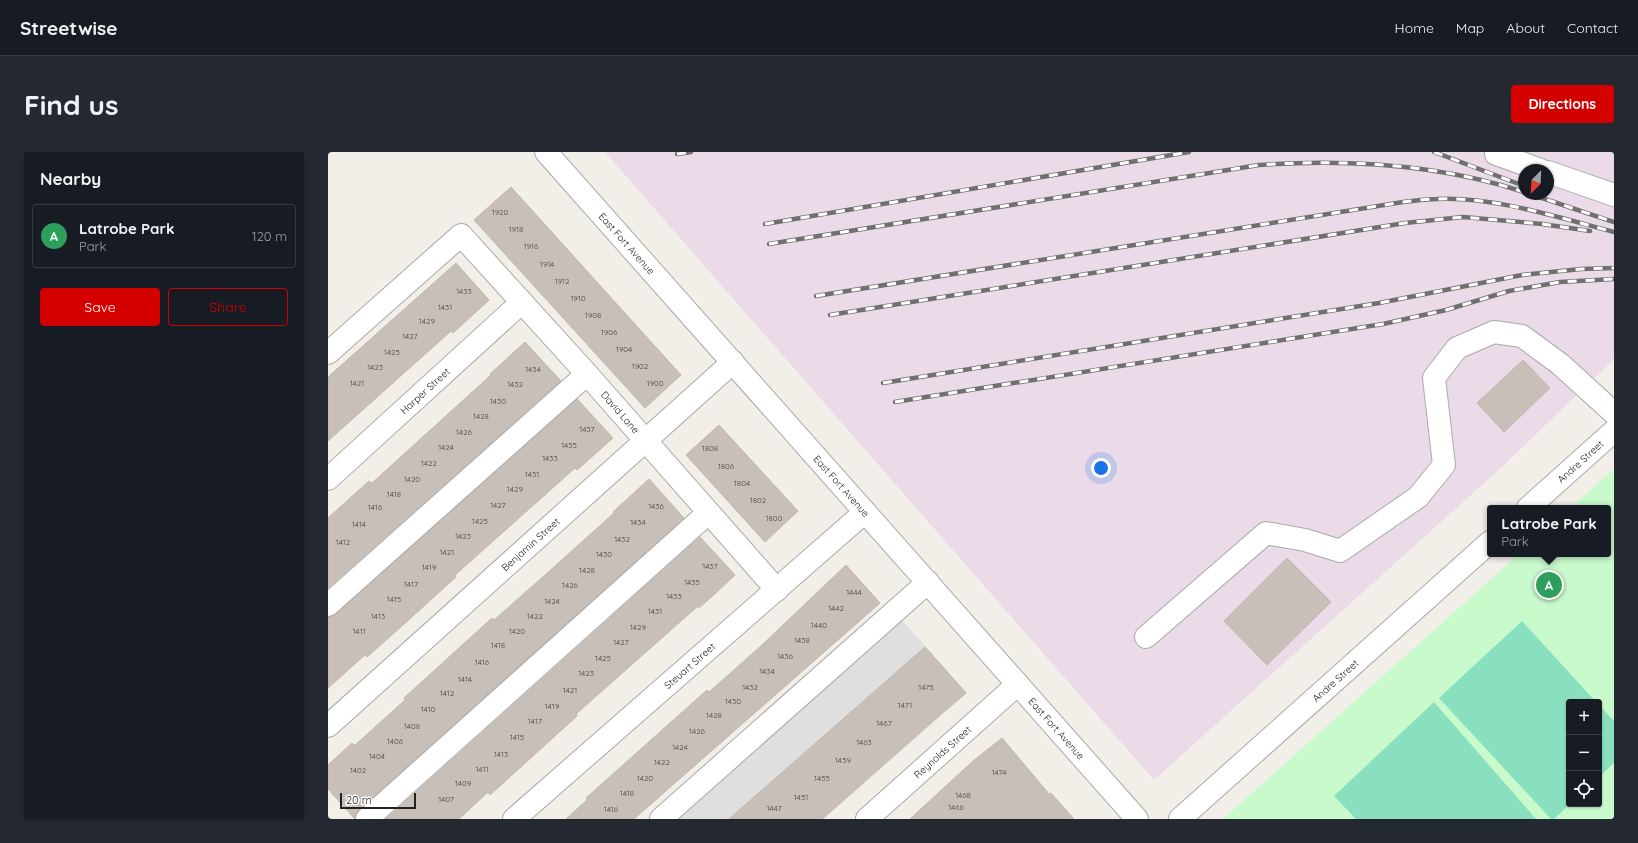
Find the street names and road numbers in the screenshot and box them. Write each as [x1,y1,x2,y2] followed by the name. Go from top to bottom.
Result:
[596,210,658,278] street label: East Fort Avenue
[398,365,453,417] street label: Harper Street
[598,388,642,436] street label: David Lane
[1555,437,1607,486] street label: Andre Street
[811,453,872,520] street label: East Fort Avenue
[499,515,563,574] street label: Benjamin Street
[661,640,718,692] street label: Steuart Street
[1310,656,1362,705] street label: Andre Street
[1025,695,1087,763] street label: East Fort Avenue
[911,723,975,781] street label: Reynolds Street

